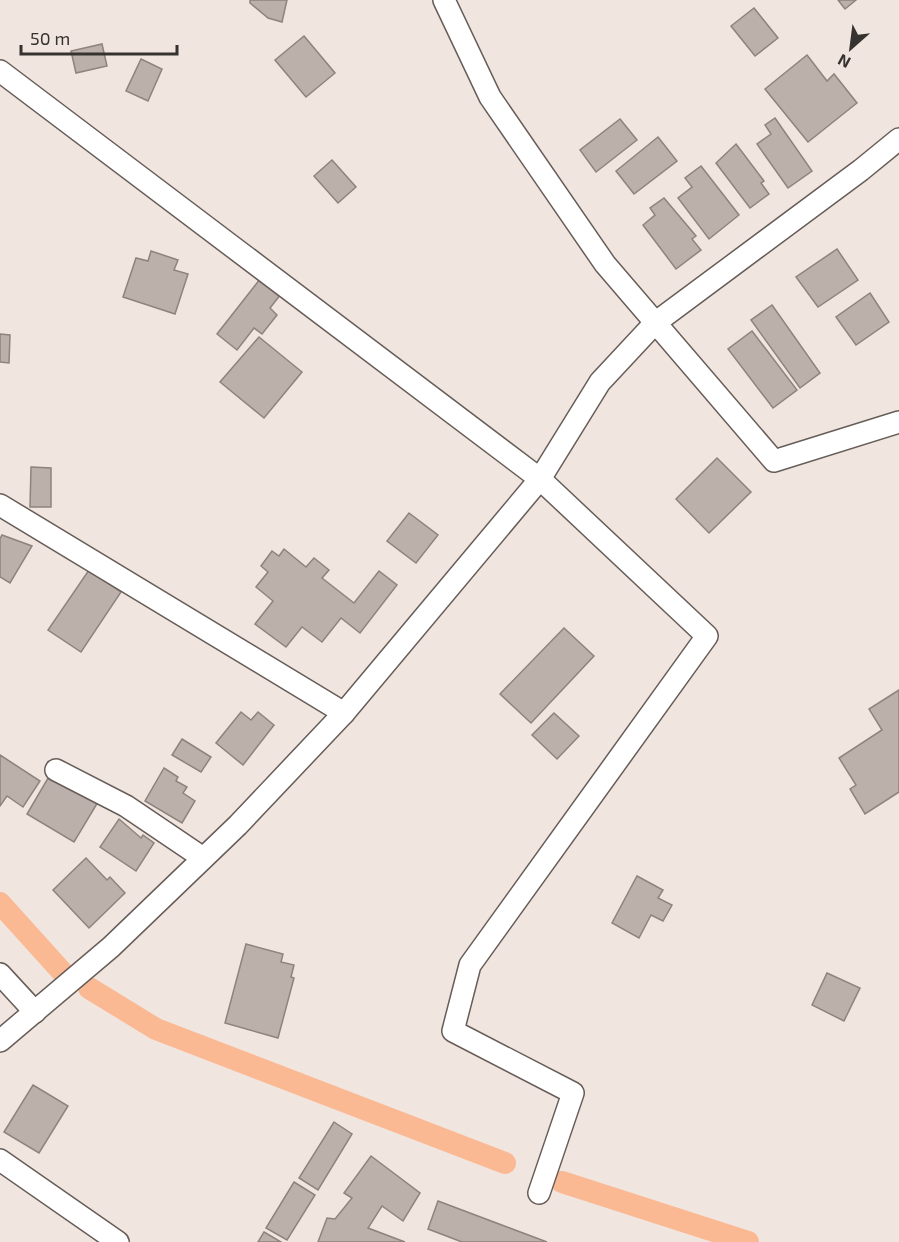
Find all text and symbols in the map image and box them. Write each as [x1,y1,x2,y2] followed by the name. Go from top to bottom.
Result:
[21,18,177,56] scale bar
[821,18,881,78] north arrow
[30,27,70,49] text: 50 m
[834,51,853,73] text: N

